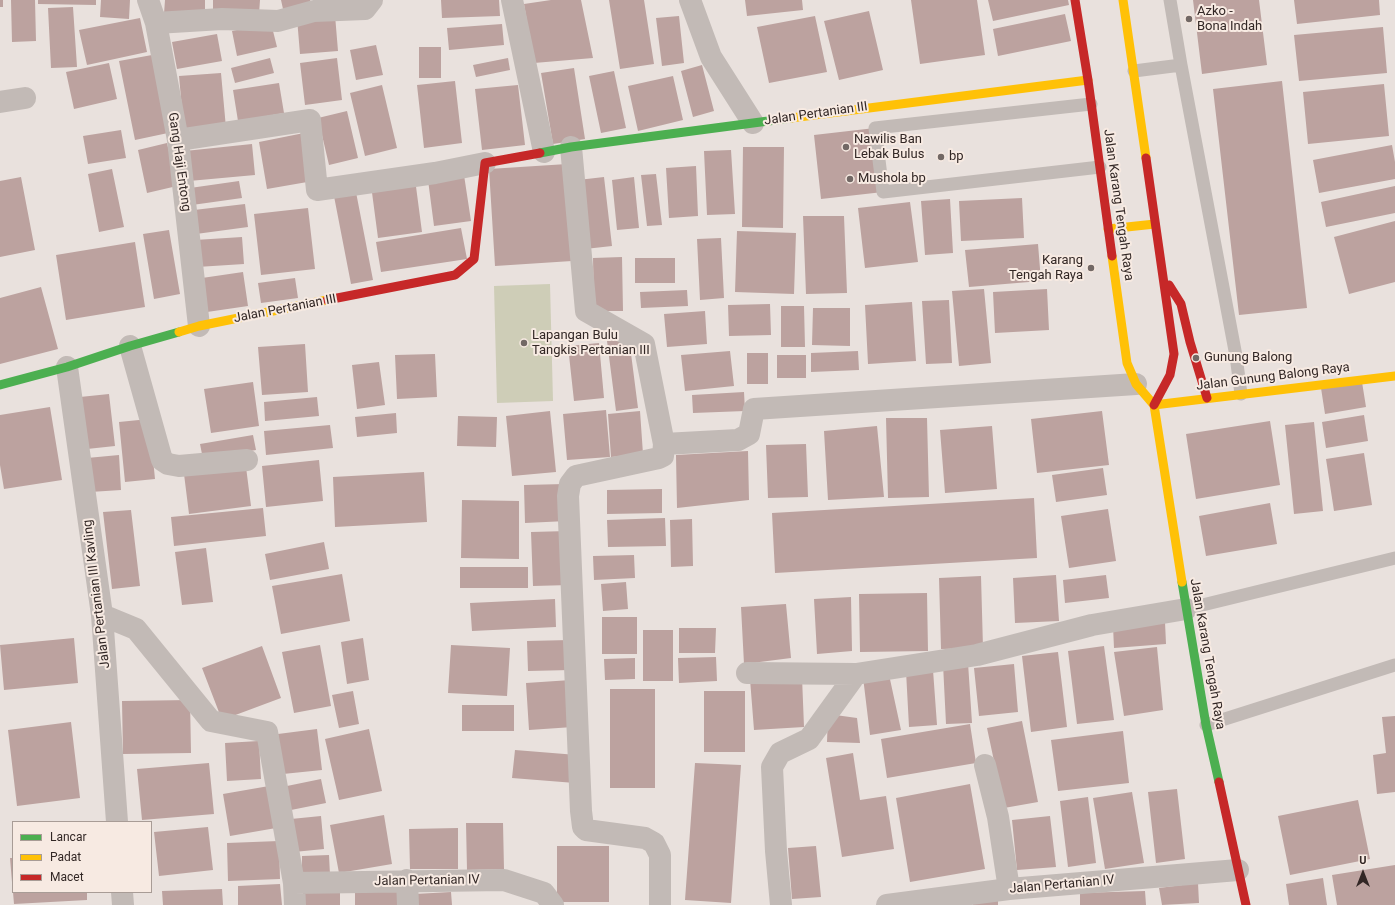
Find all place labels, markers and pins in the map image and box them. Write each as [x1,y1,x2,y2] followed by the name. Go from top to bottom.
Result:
[1197,4,1262,35] place label: Azko - Bona Indah
[1184,14,1194,24] marker: Azko - Bona Indah
[854,132,924,163] place label: Nawilis Ban Lebak Bulus
[841,142,851,152] marker: Nawilis Ban Lebak Bulus
[949,149,964,165] place label: bp
[936,152,946,162] marker: bp
[858,171,926,187] place label: Mushola bp
[845,174,855,184] marker: Mushola bp
[1009,253,1083,284] place label: Karang Tengah Raya
[1086,263,1096,273] marker: Karang Tengah Raya
[532,328,650,359] place label: Lapangan Bulu Tangkis Pertanian III
[519,338,529,348] marker: Lapangan Bulu Tangkis Pertanian III
[1204,350,1292,366] place label: Gunung Balong
[1191,353,1201,363] marker: Gunung Balong

